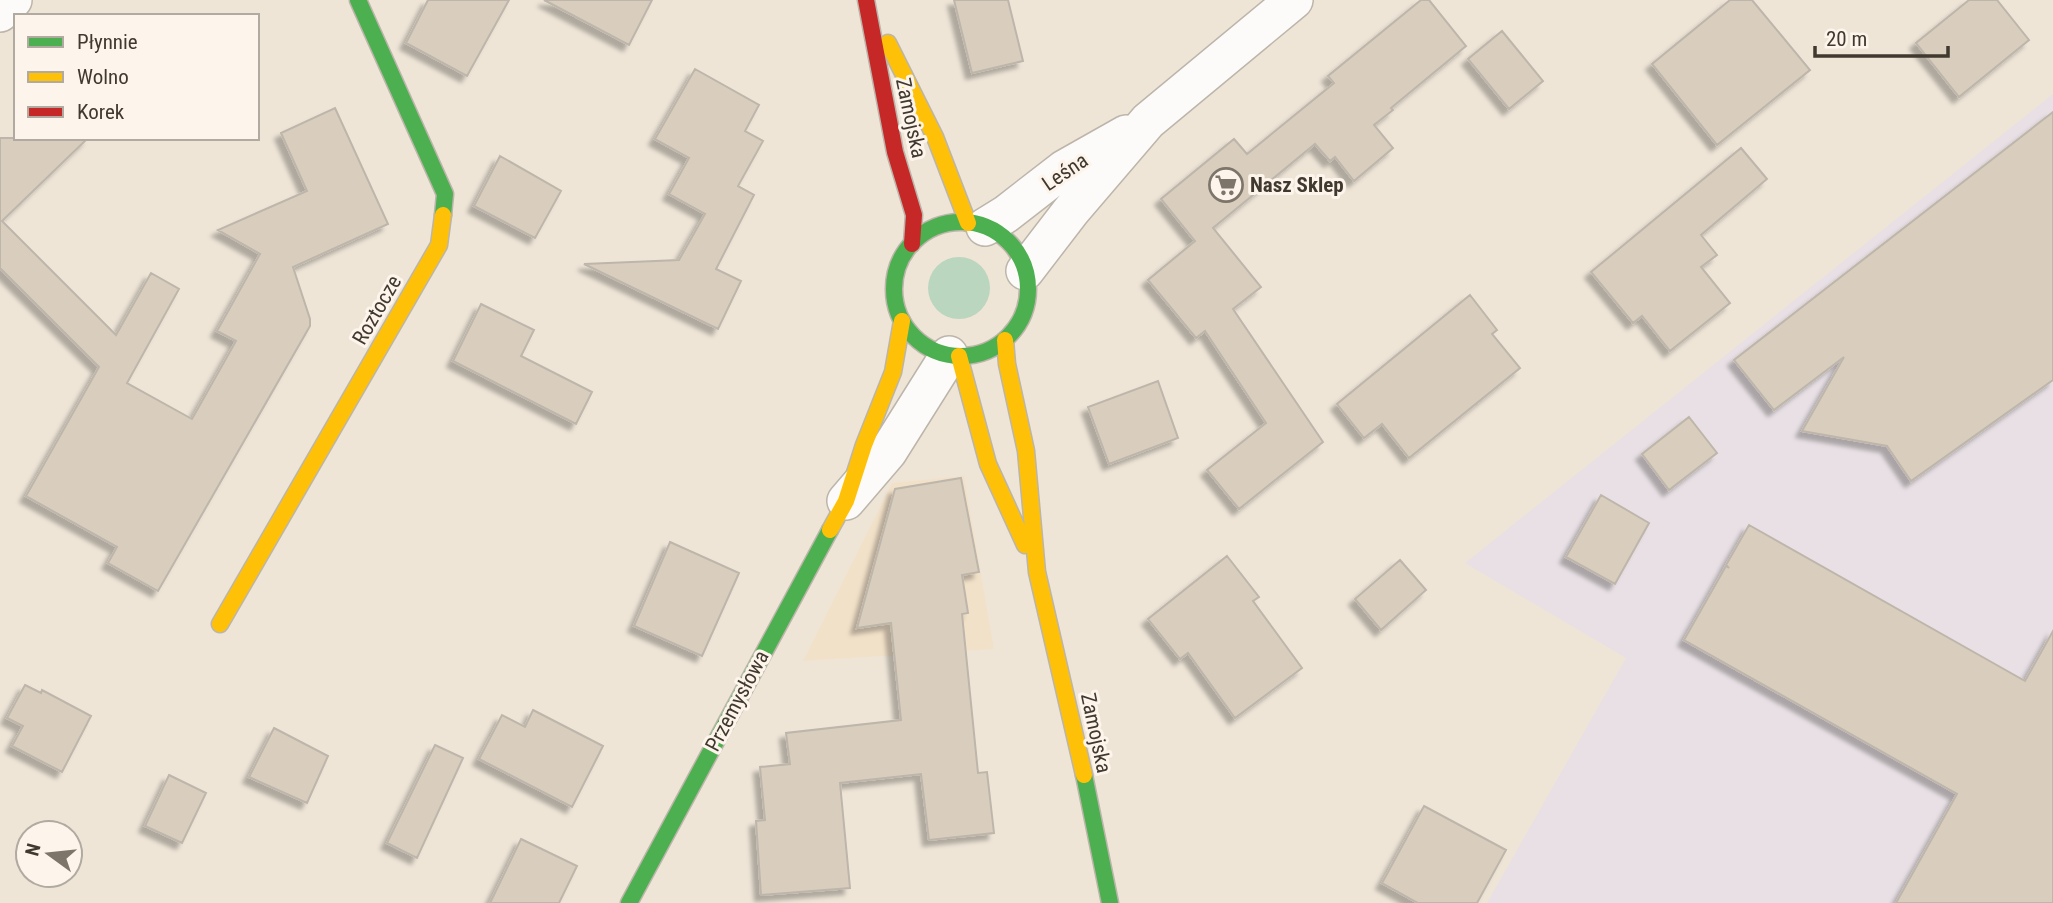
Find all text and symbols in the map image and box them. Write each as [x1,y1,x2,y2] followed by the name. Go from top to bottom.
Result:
[14,14,259,140] legend
[1815,14,1948,58] scale bar
[1826,27,1867,51] text: 20 m
[77,30,138,54] text: Płynnie
[77,65,129,89] text: Wolno
[891,76,931,160] street label: Zamojska
[77,100,125,124] text: Korek
[1038,148,1092,196] street label: Leśna
[1207,166,1245,204] supermarket icon: Nasz Sklep
[1250,173,1344,197] place label: Nasz Sklep
[348,271,406,349] street label: Roztocze
[700,647,774,755] street label: Przemysłowa
[1076,691,1116,775] street label: Zamojska
[14,819,84,889] north arrow
[20,841,46,858] text: N

